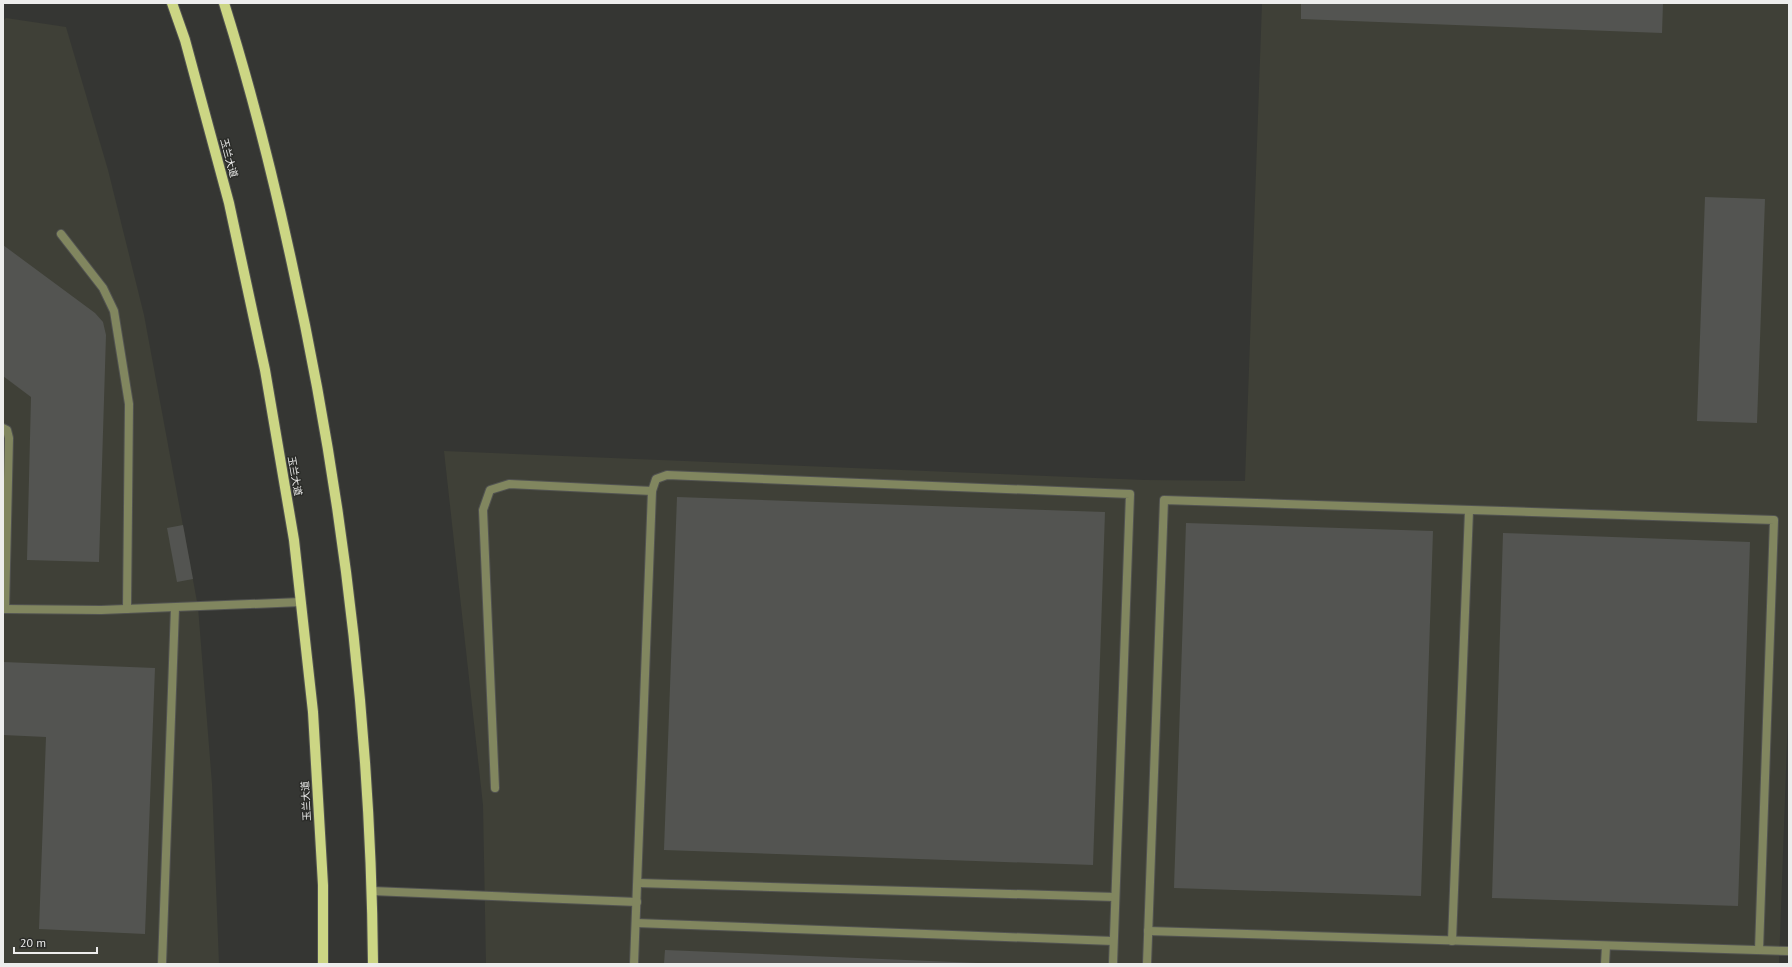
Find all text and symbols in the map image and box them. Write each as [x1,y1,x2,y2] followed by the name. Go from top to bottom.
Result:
[218,137,240,179] street label: 玉兰大道
[285,455,305,497] street label: 玉兰大道
[298,781,314,821] street label: 玉兰大道
[14,929,97,955] scale bar
[20,935,46,950] text: 20 m

